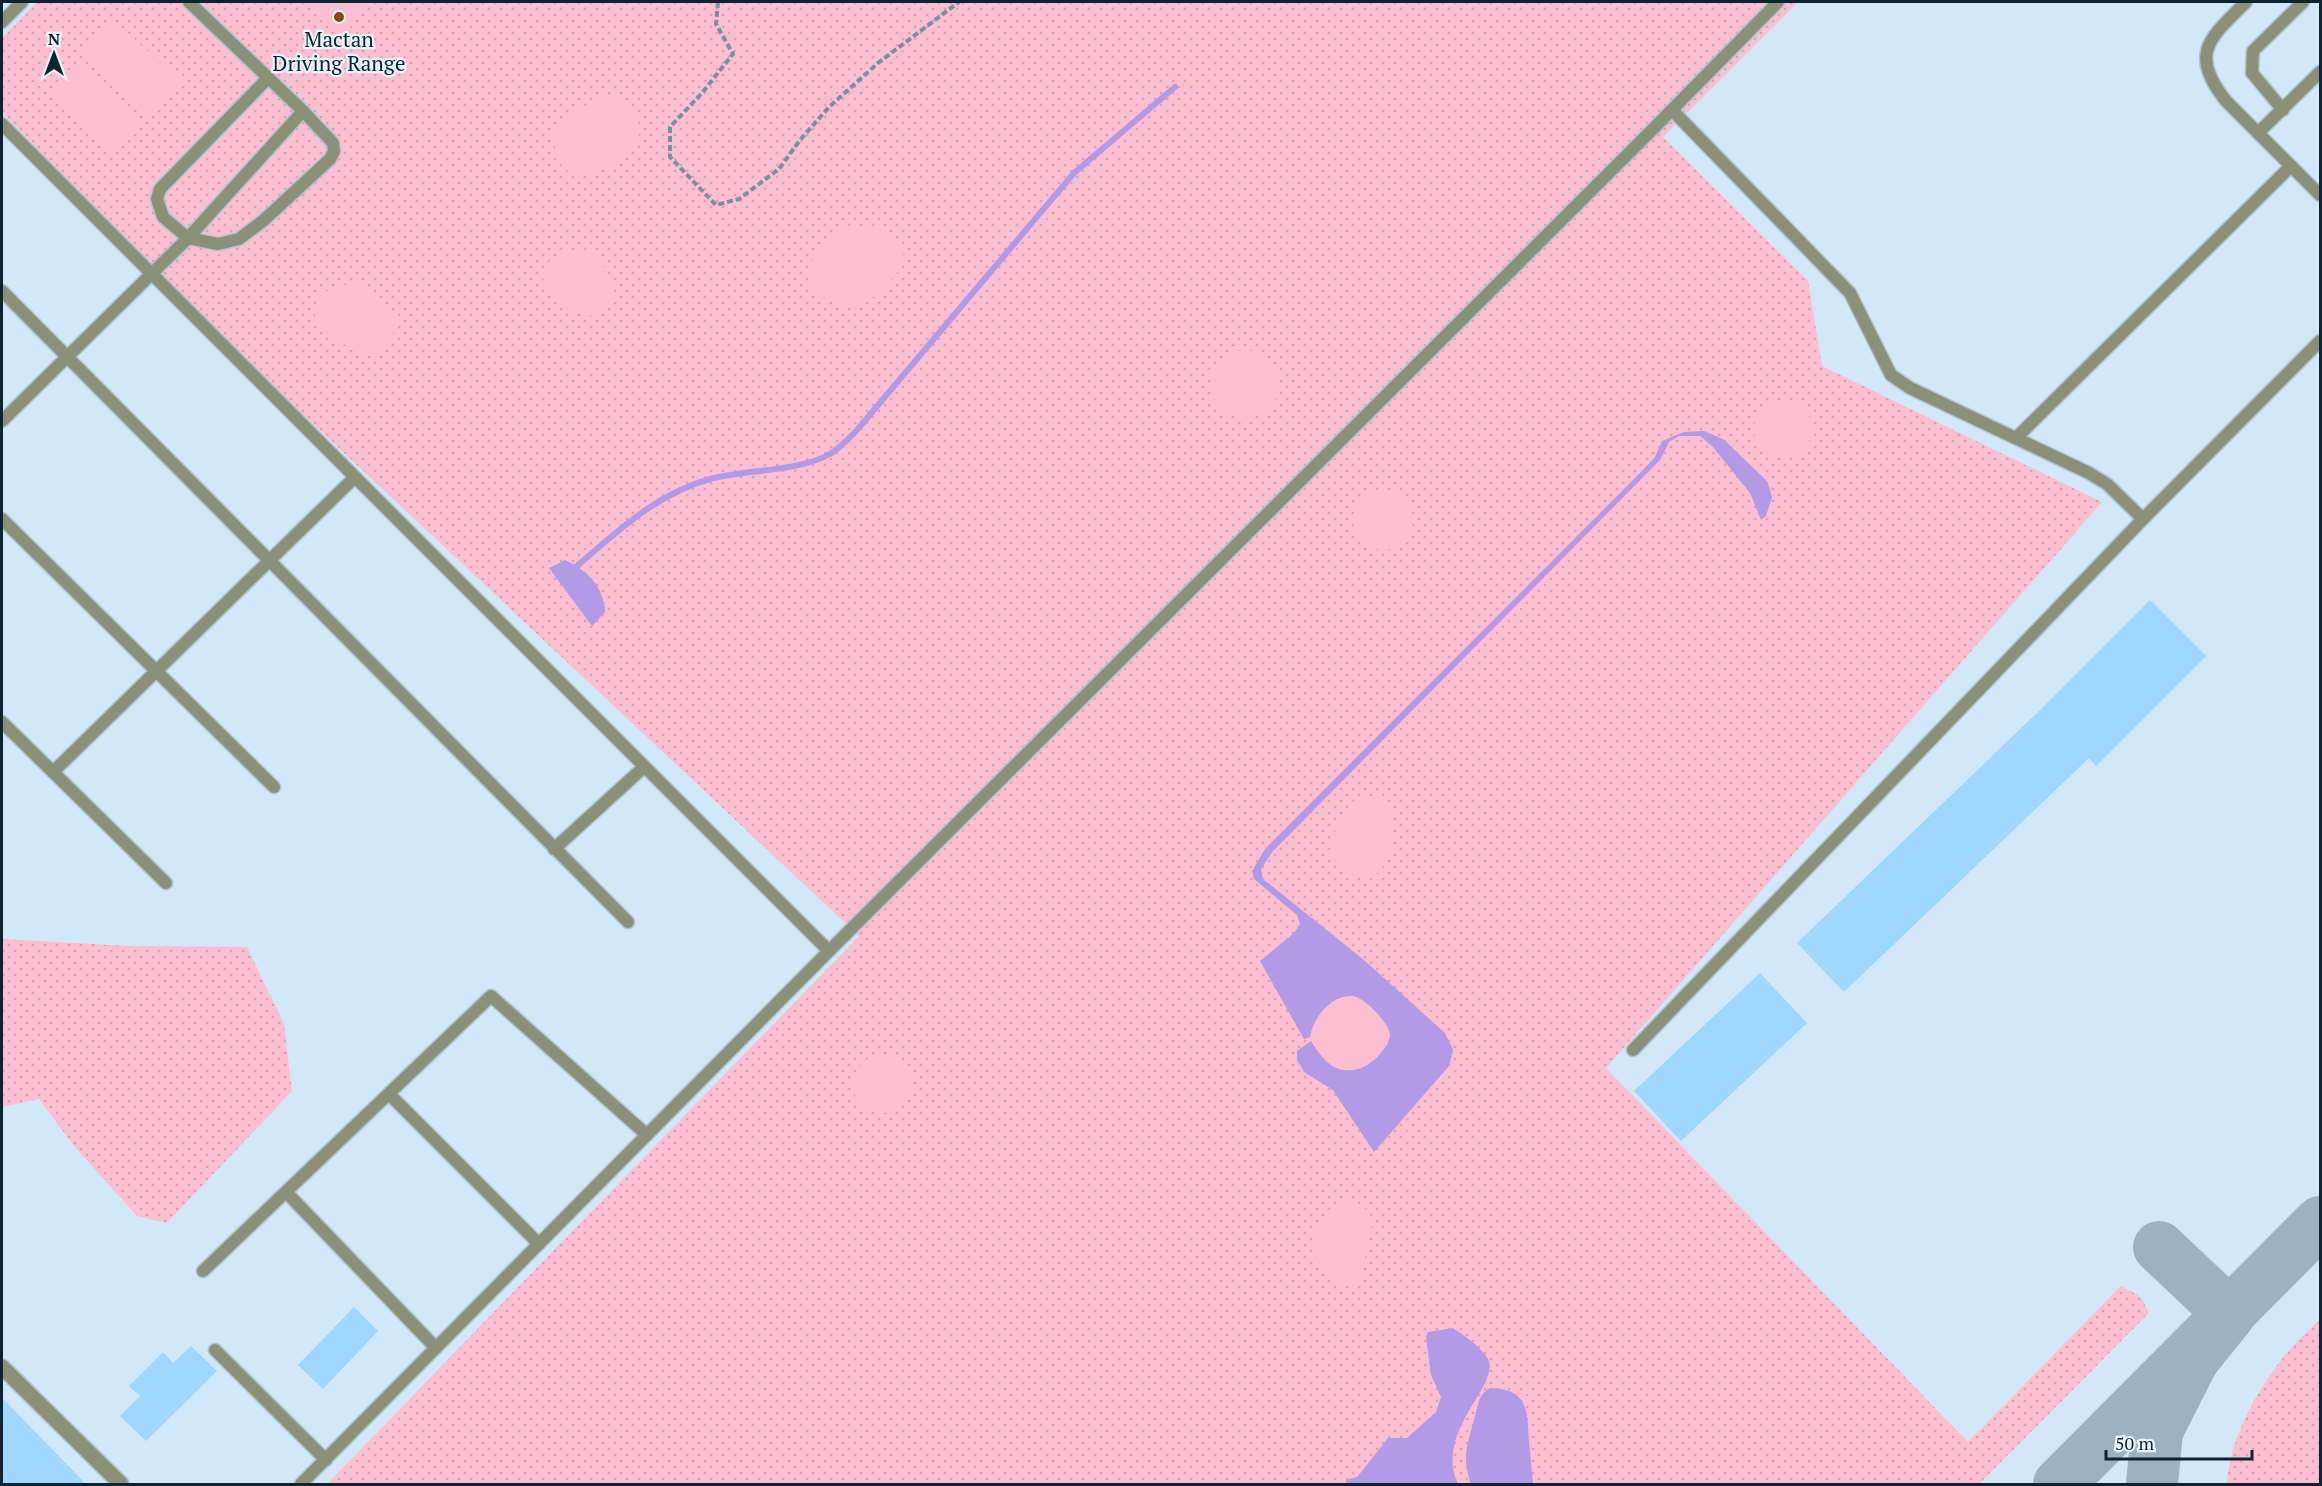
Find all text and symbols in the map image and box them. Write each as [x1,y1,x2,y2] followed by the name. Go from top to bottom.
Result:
[332,10,346,24] marker: Mactan Driving Range
[24,24,84,84] north arrow
[273,25,405,77] place label: Mactan Driving Range
[48,28,60,50] text: N
[2106,1423,2252,1461] scale bar
[2115,1431,2155,1455] text: 50 m

